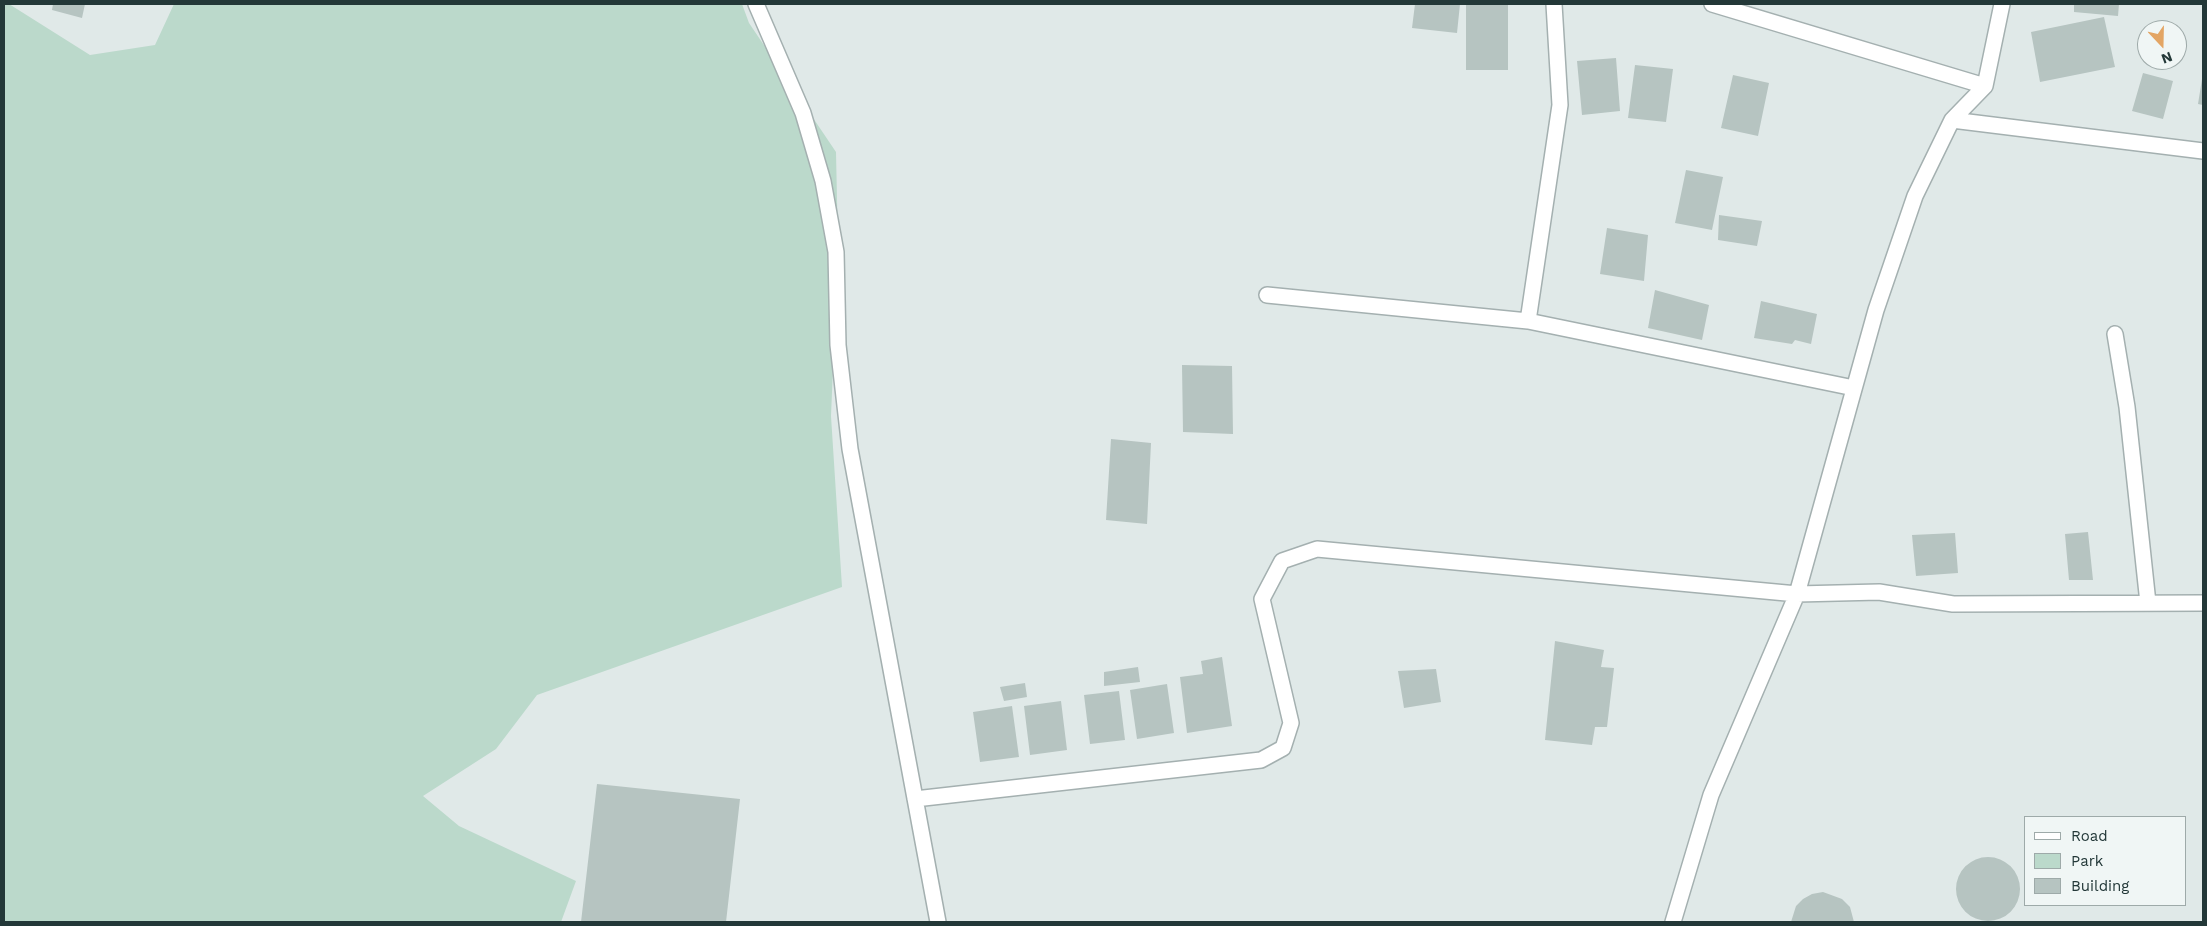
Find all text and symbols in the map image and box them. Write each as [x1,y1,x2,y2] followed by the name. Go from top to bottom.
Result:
[2137,20,2187,70] north arrow
[2159,49,2175,67] text: N
[2024,816,2187,906] legend
[2071,827,2108,845] text: Road
[2071,852,2103,870] text: Park
[2071,877,2129,895] text: Building

